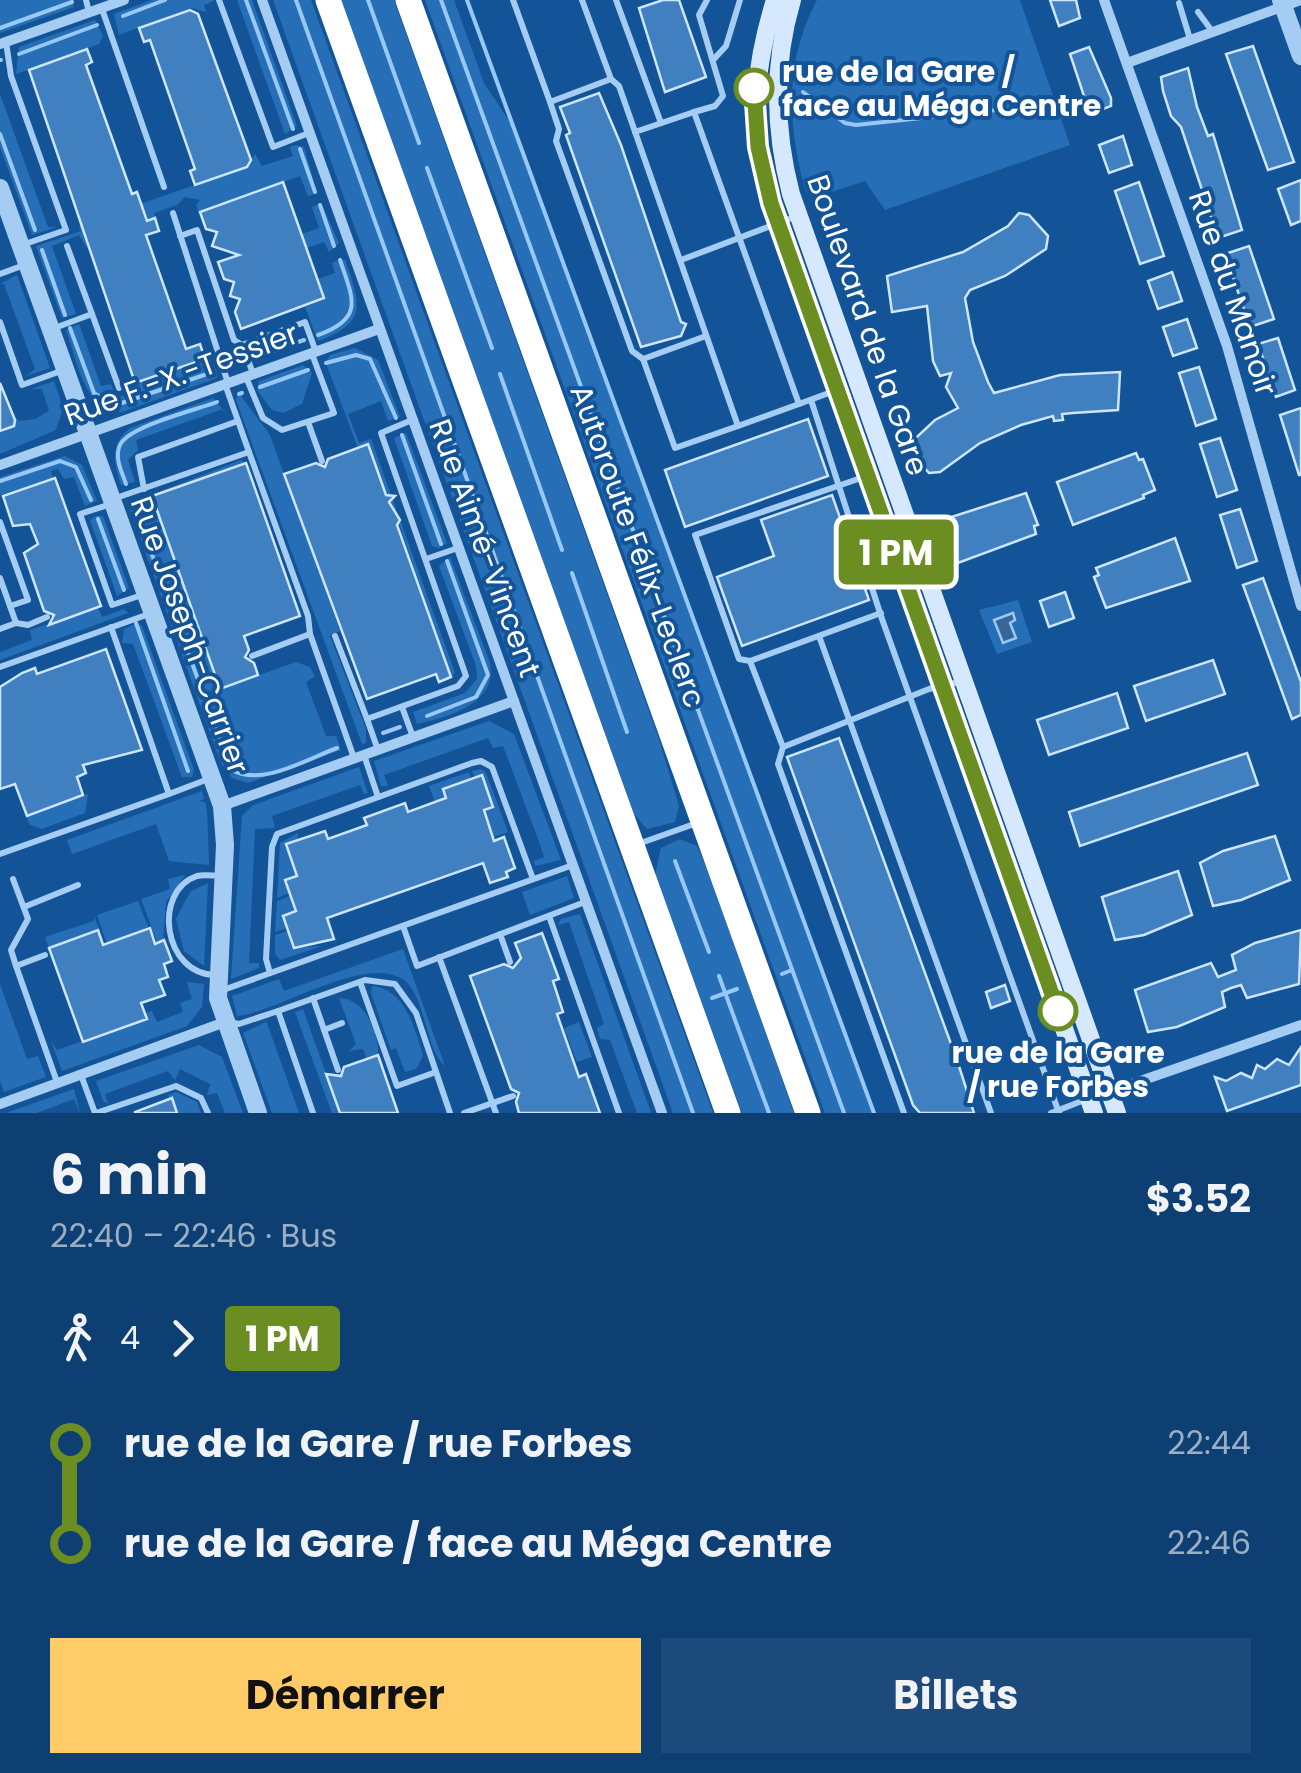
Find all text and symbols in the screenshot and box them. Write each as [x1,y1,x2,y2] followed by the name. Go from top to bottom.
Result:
[782,50,1101,127] place label: rue de la Gare / face au Méga Centre
[735,69,773,107] marker: rue de la Gare / face au Méga Centre
[796,169,940,481] street label: Boulevard de la Gare
[1178,185,1288,401] street label: Rue du Manoir
[58,312,304,436] street label: Rue F.-X.-Tessier
[559,378,717,714] street label: Autoroute Félix-Leclerc
[418,413,552,683] street label: Rue Aimé-Vincent
[120,490,260,780] street label: Rue Joseph-Carrier
[826,520,966,584] line badge: 1 PM
[859,528,933,577] text: 1 PM
[1039,992,1077,1030] marker: rue de la Gare / rue Forbes
[951,1031,1165,1108] place label: rue de la Gare / rue Forbes
[50,1136,208,1213] text: 6 min
[1146,1172,1251,1225] text: $3.52
[50,1213,337,1258] text: 22:40 – 22:46 · Bus
[50,1311,105,1366] icon: walk
[155,1311,210,1366] icon: forward
[245,1314,320,1363] text: 1 PM
[120,1315,140,1360] text: 4
[124,1417,632,1470] text: rue de la Gare / rue Forbes
[1167,1420,1251,1465] text: 22:44
[124,1517,832,1570] text: rue de la Gare / face au Méga Centre
[1167,1520,1251,1565] text: 22:46
[50,1638,641,1753] button: Démarrer
[661,1638,1251,1753] button: Billets

